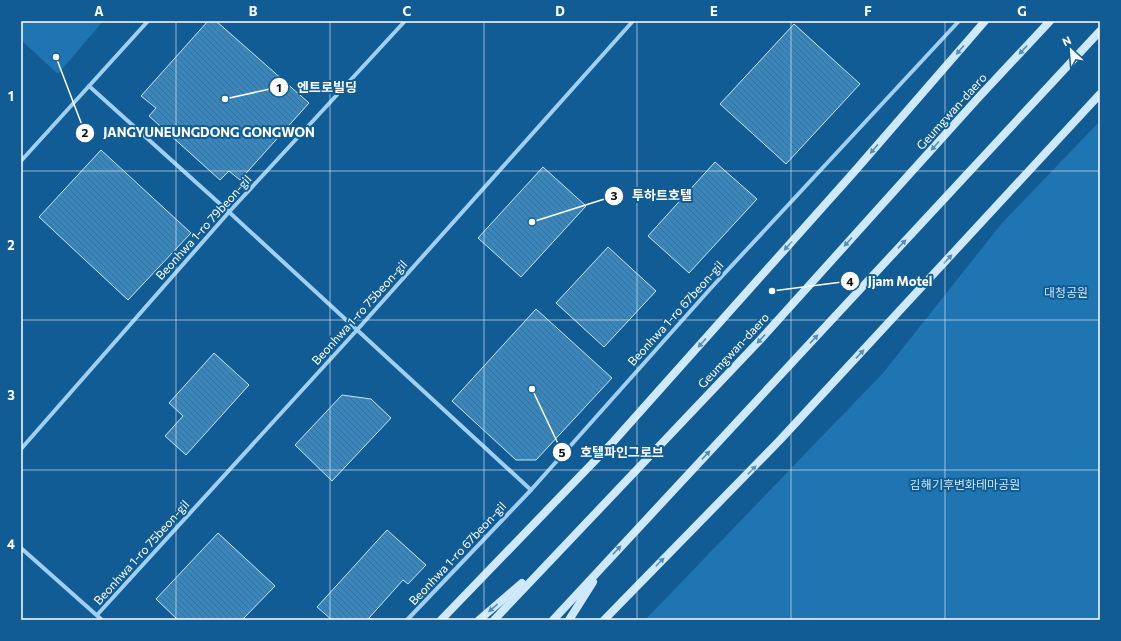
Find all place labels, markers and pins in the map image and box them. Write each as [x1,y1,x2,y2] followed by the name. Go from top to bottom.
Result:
[269,75,365,100] callout: 엔트로빌딩
[75,120,323,145] callout: JANGYUNEUNGDONG GONGWON
[604,183,700,208] callout: 투하트호텔
[840,269,941,294] callout: Jjam Motel
[552,440,672,465] callout: 호텔파인그로브

